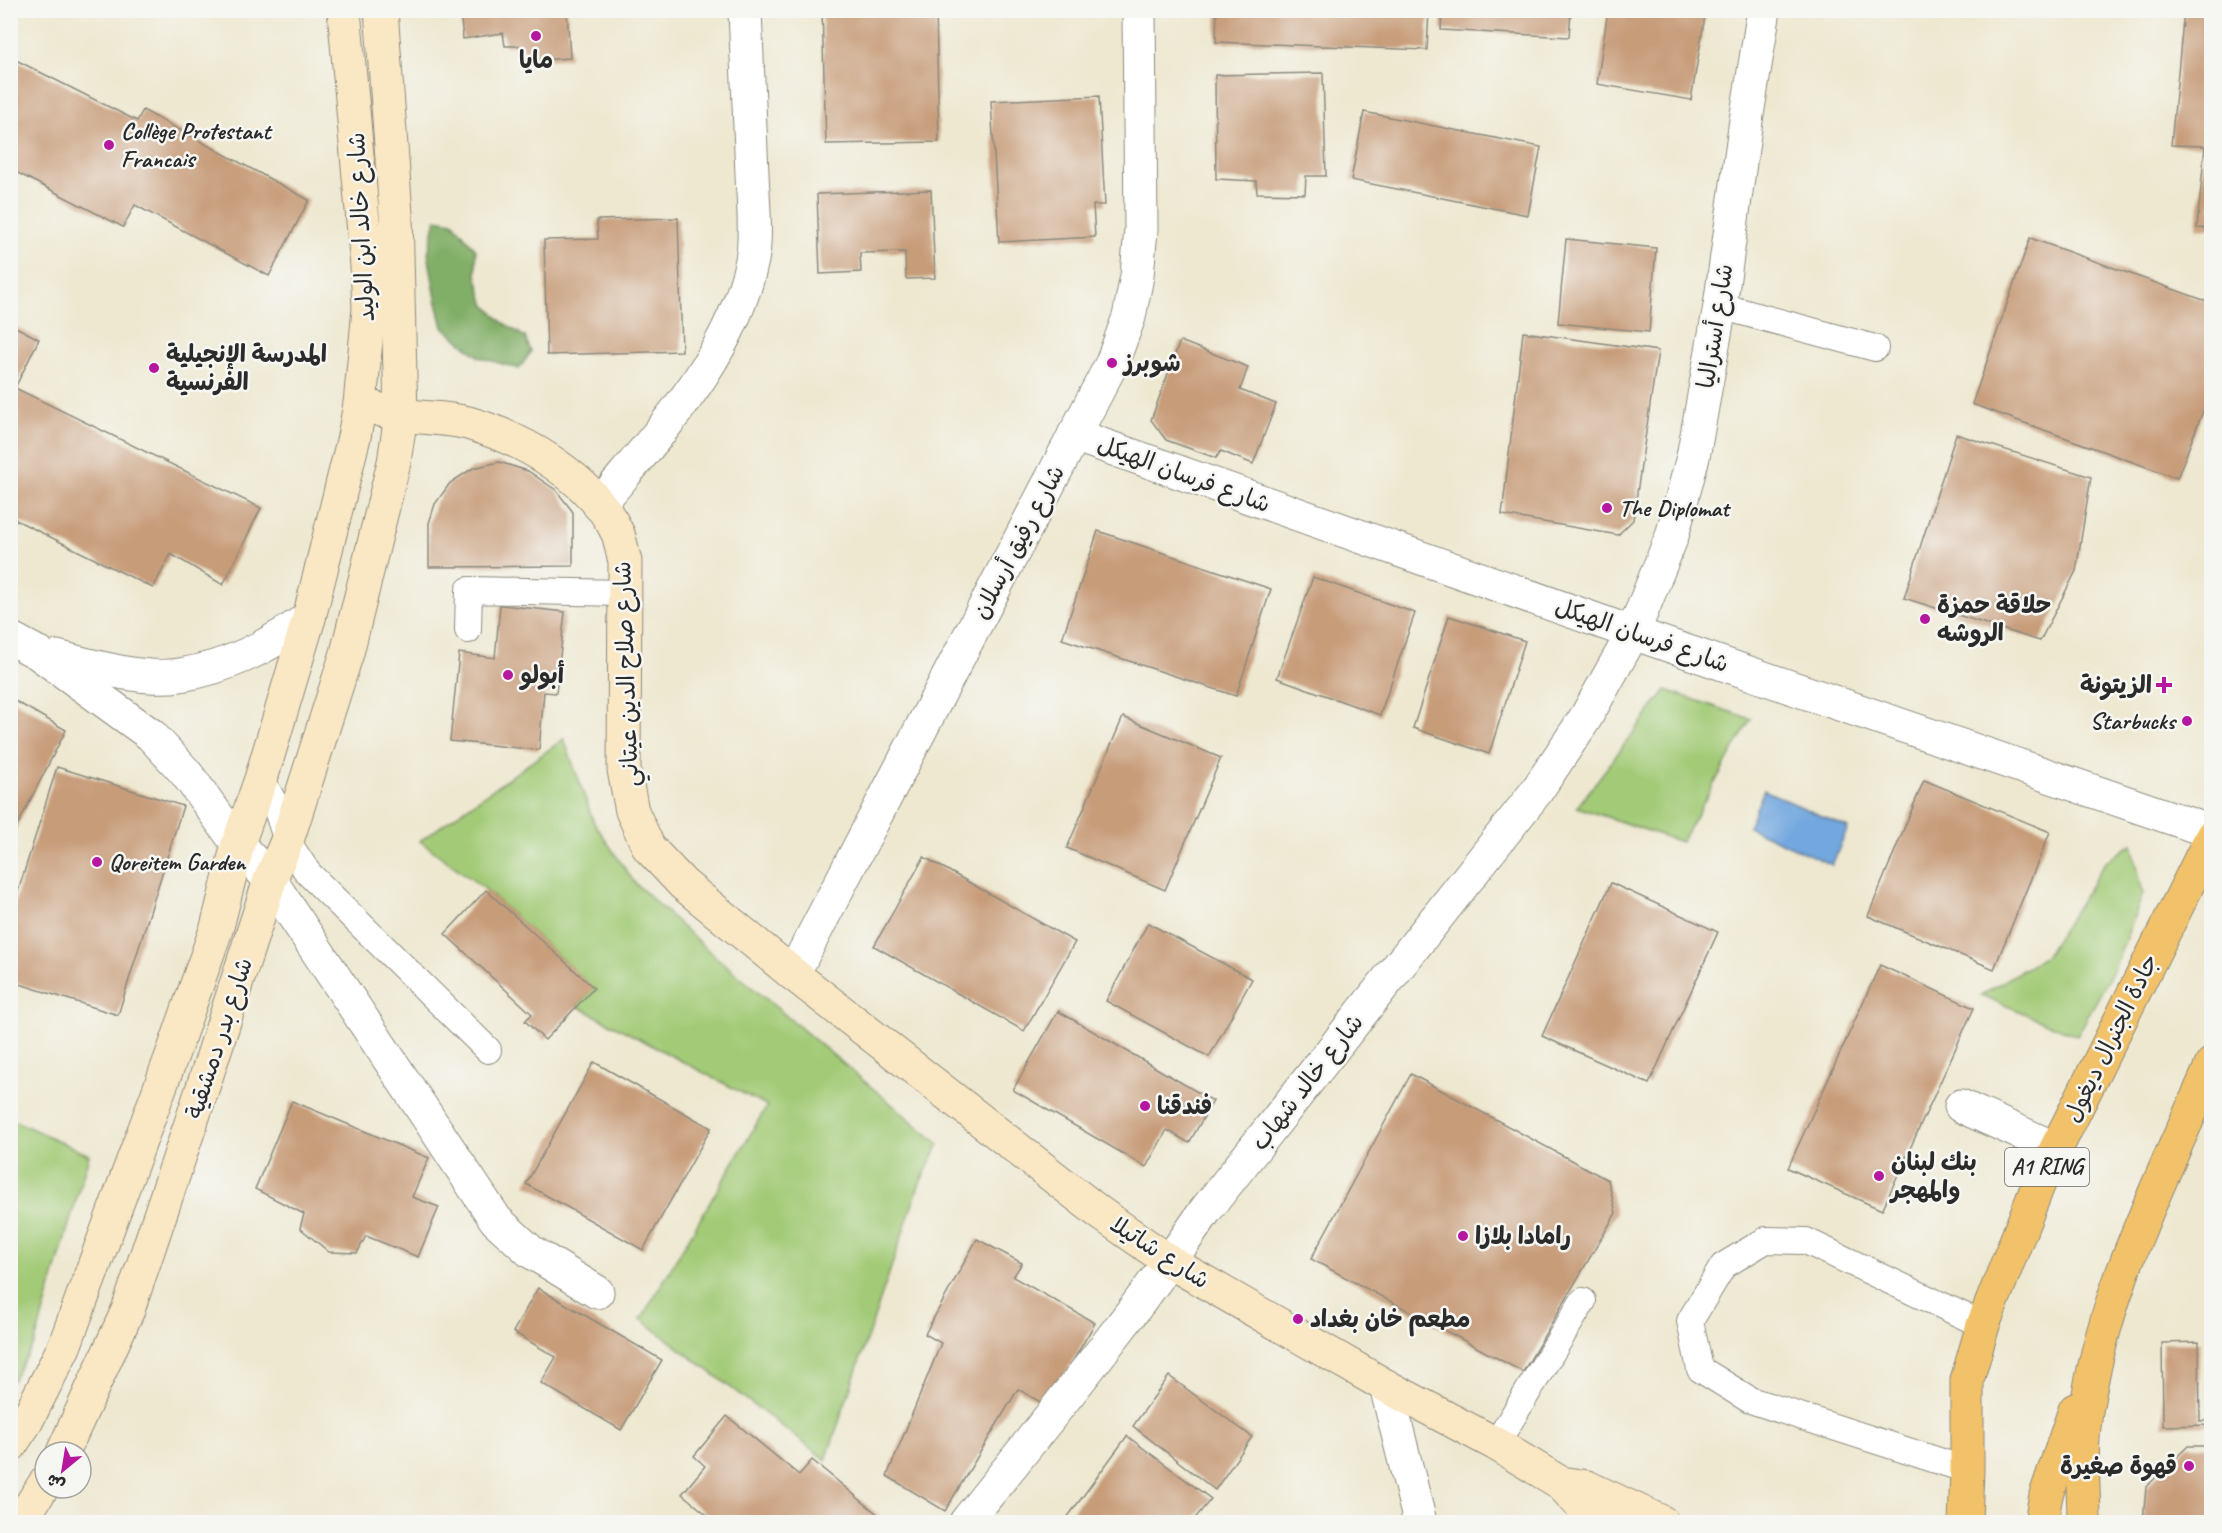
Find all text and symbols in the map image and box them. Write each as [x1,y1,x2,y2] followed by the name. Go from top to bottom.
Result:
[529,29,543,43] marker: مايا
[519,45,553,75] place label: مايا
[121,116,274,174] place label: Collège Protestant Francais
[341,132,383,322] street label: شارع خالد ابن الوليد
[102,138,116,152] marker: Collège Protestant Francais
[1690,262,1742,391] street label: شارع أستراليا
[166,339,327,397] place label: المدرسة الإنجيلية الفرنسية
[1122,348,1181,378] place label: شوبرز
[1105,356,1119,370] marker: شوبرز
[147,361,161,375] marker: المدرسة الإنجيلية الفرنسية
[1093,429,1275,521] street label: شارع فرسان الهيكل
[965,460,1073,625] street label: شارع رفيق أرسلان
[1619,493,1732,523] place label: The Diplomat
[1600,501,1614,515] marker: The Diplomat
[607,560,651,787] street label: شارع صلاح الدين عيتاني
[1937,590,2051,648] place label: حلاقة حمزة الروشه
[1550,591,1733,681] street label: شارع فرسان الهيكل
[1918,612,1932,626] marker: حلاقة حمزة الروشه
[519,660,565,690] place label: أبولو
[501,668,515,682] marker: أبولو
[2080,670,2152,701] place label: الزيتونة
[2157,678,2171,692] marker: الزيتونة
[2090,706,2178,736] place label: Starbucks
[2180,714,2194,728] marker: Starbucks
[109,847,247,877] place label: Qoreitem Garden
[90,855,104,869] marker: Qoreitem Garden
[2057,949,2165,1127] street label: جادة الجنرال ديغول
[179,954,261,1123] street label: شارع بدر دمشقية
[1244,1008,1371,1158] street label: شارع خالد شهاب
[1157,1091,1212,1121] place label: فندقنا
[1138,1099,1152,1113] marker: فندقنا
[1889,1147,1977,1205] place label: بنك لبنان والمهجر
[2005,1148,2089,1186] road number: A1 RING
[1872,1169,1886,1183] marker: بنك لبنان والمهجر
[1104,1209,1215,1297] street label: شارع شاتيلا
[1475,1221,1571,1251] place label: رامادا بلازا
[1456,1229,1470,1243] marker: رامادا بلازا
[1310,1304,1470,1337] place label: مطعم خان بغداد
[1291,1312,1305,1326] marker: مطعم خان بغداد
[33,1440,93,1500] north arrow
[2060,1451,2177,1482] place label: قهوة صغيرة
[2182,1459,2196,1473] marker: قهوة صغيرة
[43,1469,69,1495] text: ش

